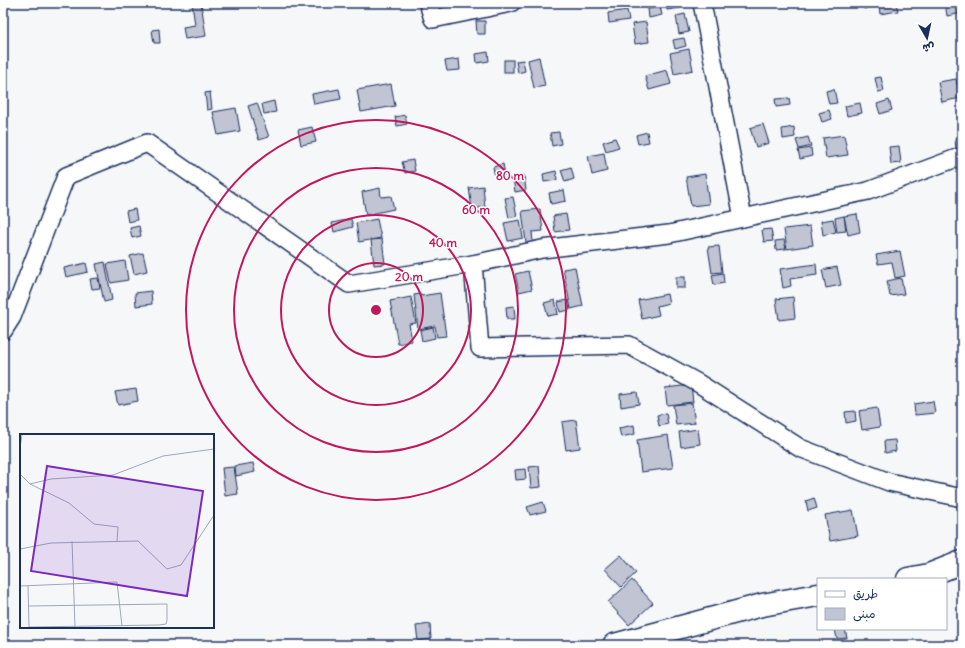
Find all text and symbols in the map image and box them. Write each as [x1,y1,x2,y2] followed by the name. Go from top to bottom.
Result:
[907,18,947,58] north arrow
[921,40,936,56] text: ش
[496,168,525,183] text: 80 m
[462,202,491,217] text: 60 m
[429,235,458,250] text: 40 m
[395,269,423,284] text: 20 m
[369,303,383,317] centre of rings
[20,434,214,628] inset map
[817,578,947,630] legend
[853,586,878,601] text: طريق
[853,606,876,622] text: مبنى

